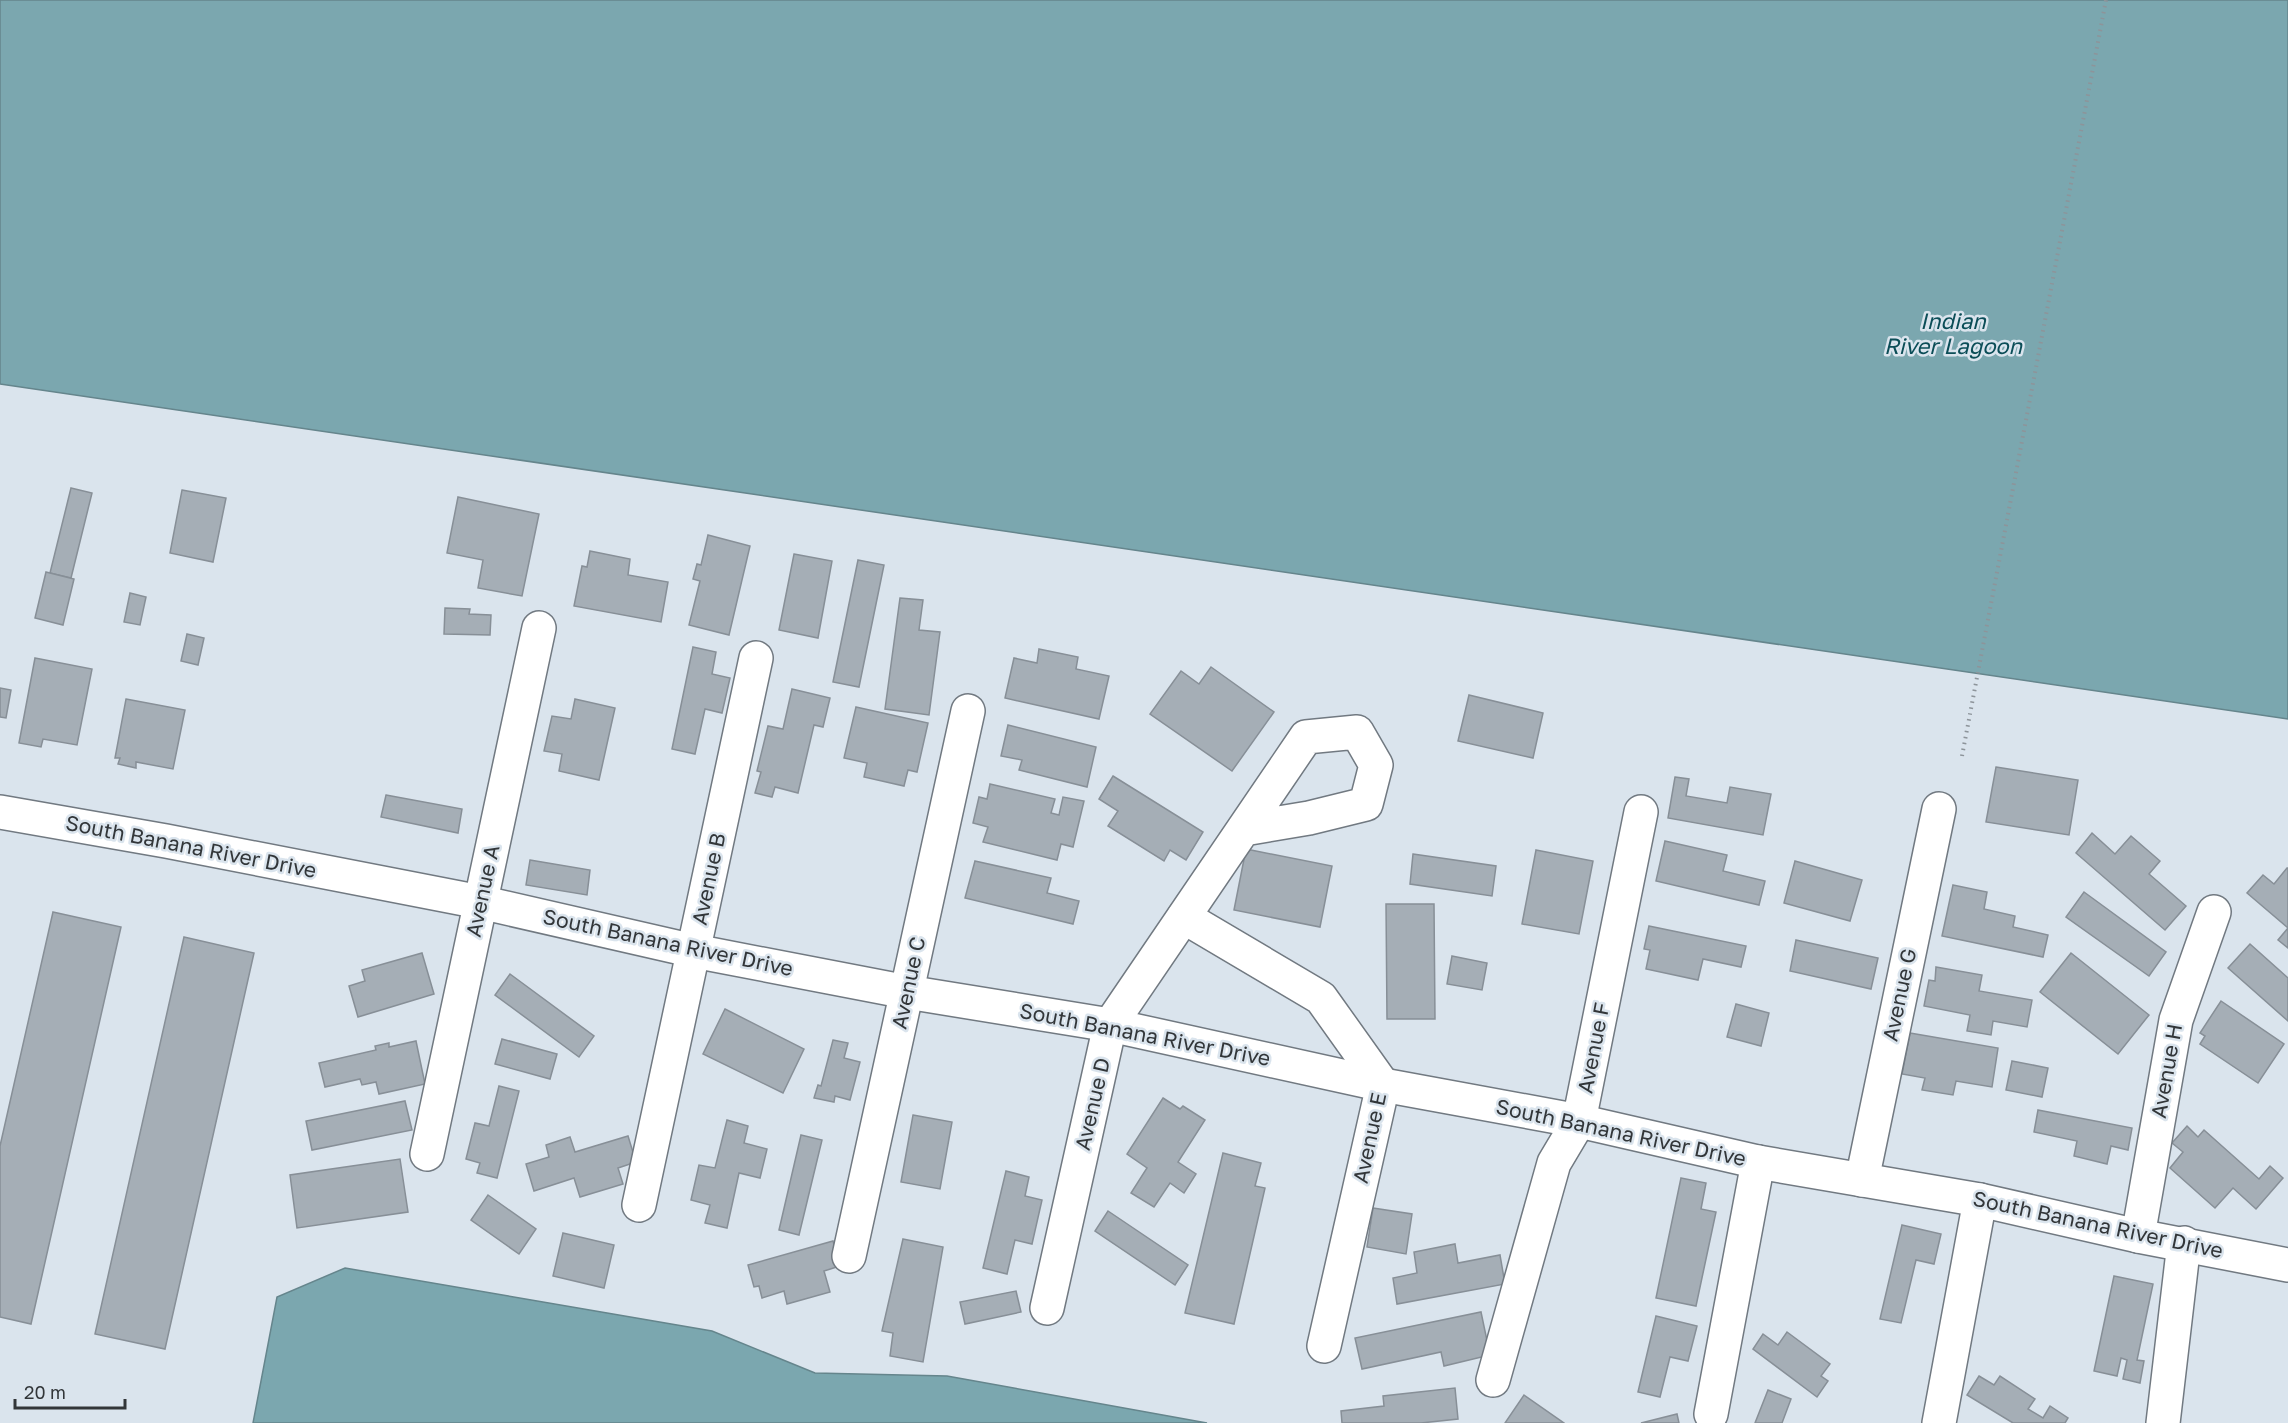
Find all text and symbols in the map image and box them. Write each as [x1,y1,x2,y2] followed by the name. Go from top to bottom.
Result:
[1884,307,2024,359] water label: Indian River Lagoon
[64,809,319,883] street label: South Banana River Drive
[686,830,730,927] street label: Avenue B
[460,842,504,939] street label: Avenue A
[541,903,796,981] street label: South Banana River Drive
[886,934,930,1031] street label: Avenue C
[1877,946,1922,1044] street label: Avenue G
[1018,997,1273,1071] street label: South Banana River Drive
[1571,1000,1615,1095] street label: Avenue F
[2145,1022,2187,1120] street label: Avenue H
[1069,1055,1115,1153] street label: Avenue D
[1347,1090,1391,1186] street label: Avenue E
[1494,1093,1749,1171] street label: South Banana River Drive
[1971,1185,2226,1263] street label: South Banana River Drive
[15,1372,124,1410] scale bar
[24,1381,66,1403] text: 20 m

